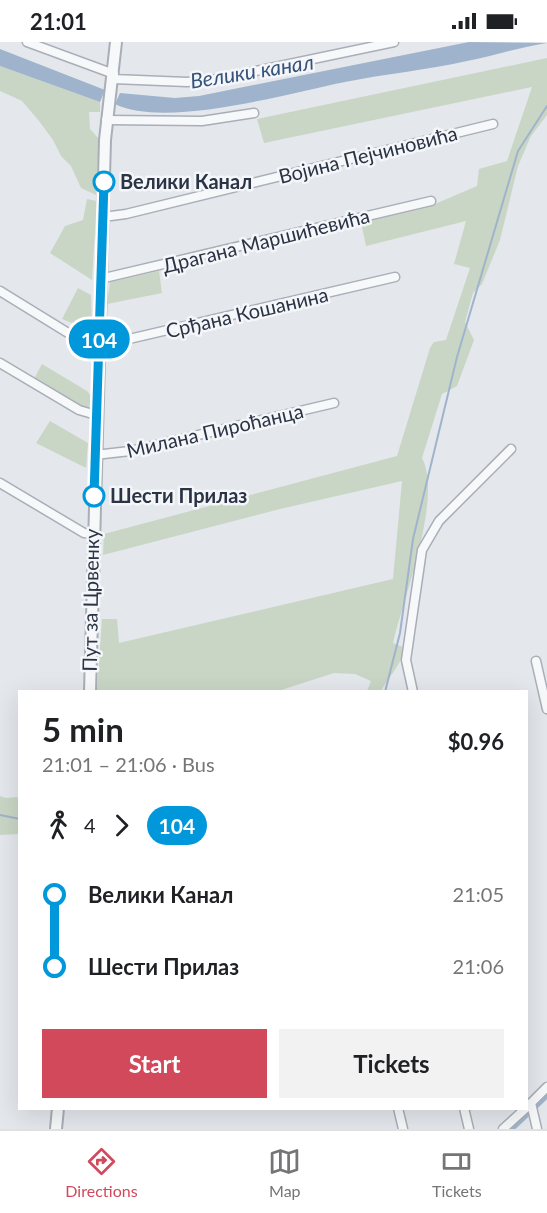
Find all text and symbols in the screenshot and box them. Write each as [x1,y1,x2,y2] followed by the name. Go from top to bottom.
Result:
[30,8,87,35] text: 21:01
[188,48,315,93] water label: Велики канал
[276,120,460,188] street label: Војина Пејчиновића
[120,169,252,193] place label: Велики Канал
[93,171,115,193] marker: Велики Канал
[160,203,372,277] street label: Драгана Маршићевића
[163,282,330,342] street label: Срђана Кошанина
[64,320,134,358] line badge: 104
[81,327,117,352] text: 104
[124,398,306,462] street label: Милана Пироћанца
[110,483,247,507] place label: Шести Прилаз
[83,485,105,507] marker: Шести Прилаз
[77,528,103,672] street label: Пут за Црвенку
[42,709,124,749] text: 5 min
[448,728,504,755] text: $0.96
[42,752,215,776] text: 21:01 – 21:06 · Bus
[42,809,75,842] icon: walk
[105,809,138,842] icon: forward
[84,813,96,837] text: 4
[159,813,195,838] text: 104
[88,881,233,908] text: Велики Канал
[453,882,504,906] text: 21:05
[88,953,239,980] text: Шести Прилаз
[453,954,504,978] text: 21:06
[42,1029,267,1098] button: Start
[279,1029,504,1098] button: Tickets
[65,1145,138,1200] tab: Directions
[268,1145,301,1200] tab: Map
[432,1145,482,1200] tab: Tickets

